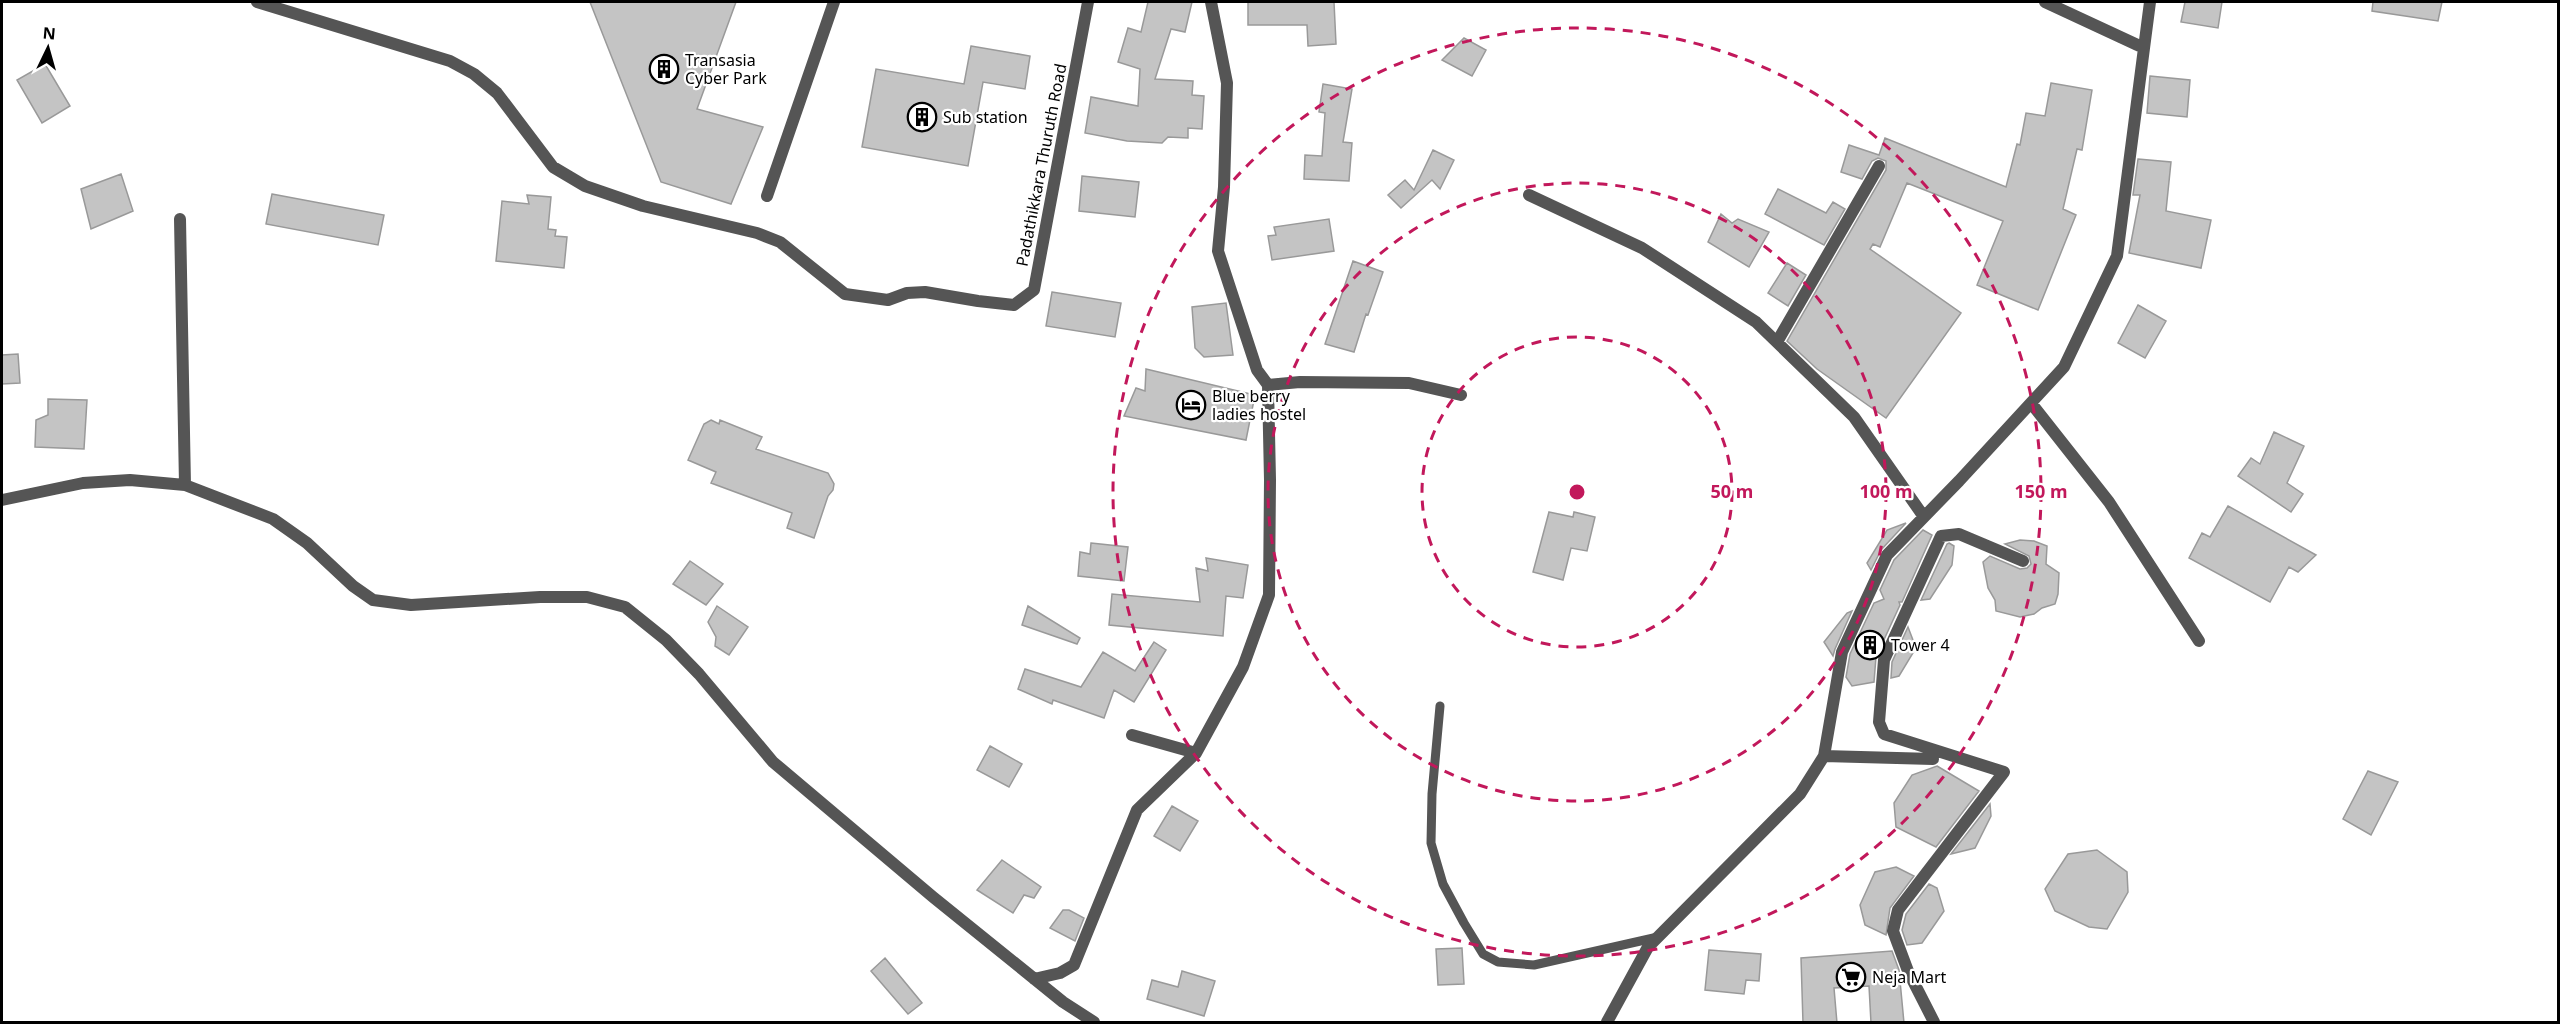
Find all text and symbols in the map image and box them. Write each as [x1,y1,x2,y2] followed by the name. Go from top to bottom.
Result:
[18,18,78,78] north arrow
[42,22,57,45] text: N
[685,49,767,89] place label: Transasia Cyber Park
[648,53,680,85] building icon: Transasia Cyber Park
[1011,62,1071,268] street label: Padathikkara Thuruth Road
[906,101,938,133] building icon: Sub station
[943,106,1028,128] place label: Sub station
[1212,385,1306,425] place label: Blue berry ladies hostel
[1175,389,1207,421] hotel icon: Blue berry ladies hostel
[1711,479,1753,503] text: 50 m
[1859,479,1913,503] text: 100 m
[2014,479,2068,503] text: 150 m
[1567,482,1587,502] centre of rings
[1854,629,1886,661] building icon: Tower 4
[1891,634,1950,656] place label: Tower 4
[1835,961,1867,993] supermarket icon: Neja Mart
[1872,966,1947,988] place label: Neja Mart

